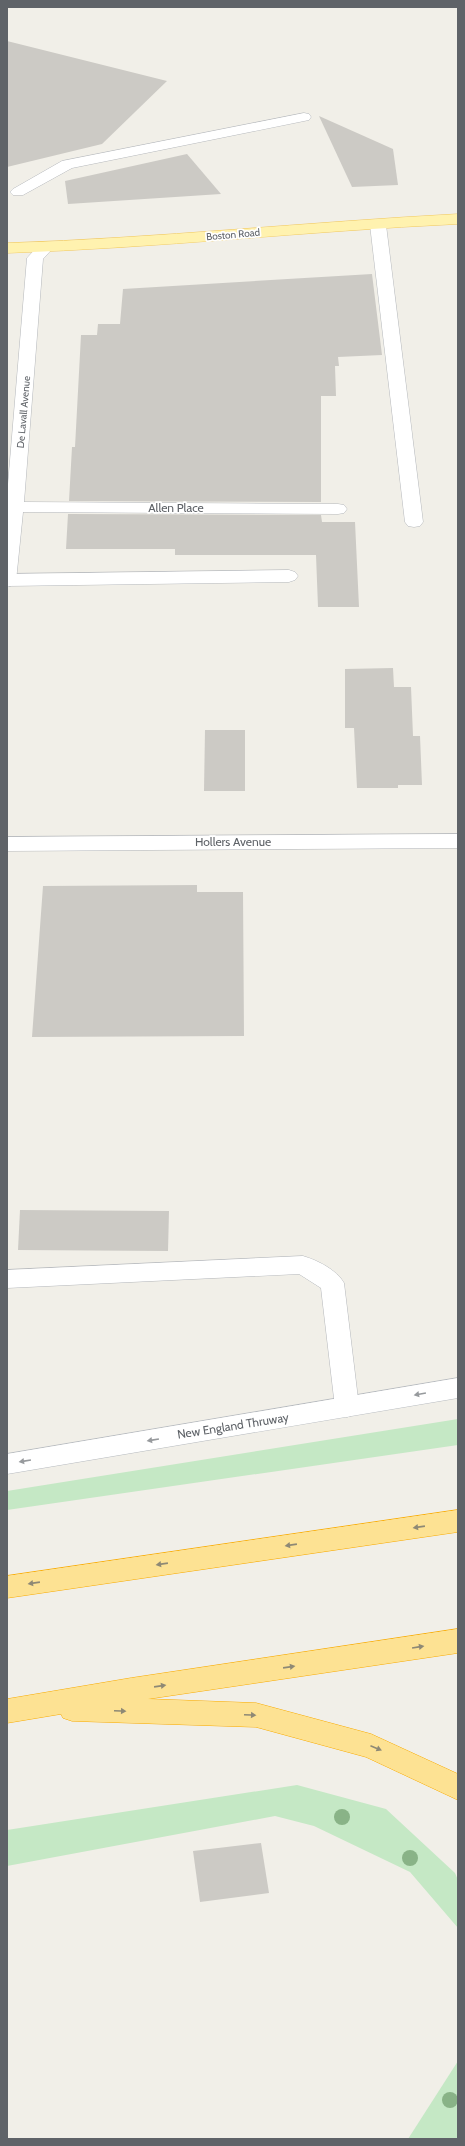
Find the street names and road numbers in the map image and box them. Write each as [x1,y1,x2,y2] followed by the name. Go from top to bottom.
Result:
[206,226,260,243] street label: Boston Road
[14,375,33,449] street label: De Lavall Avenue
[148,500,204,515] street label: Allen Place
[195,834,271,849] street label: Hollers Avenue
[176,1409,290,1442] street label: New England Thruway

